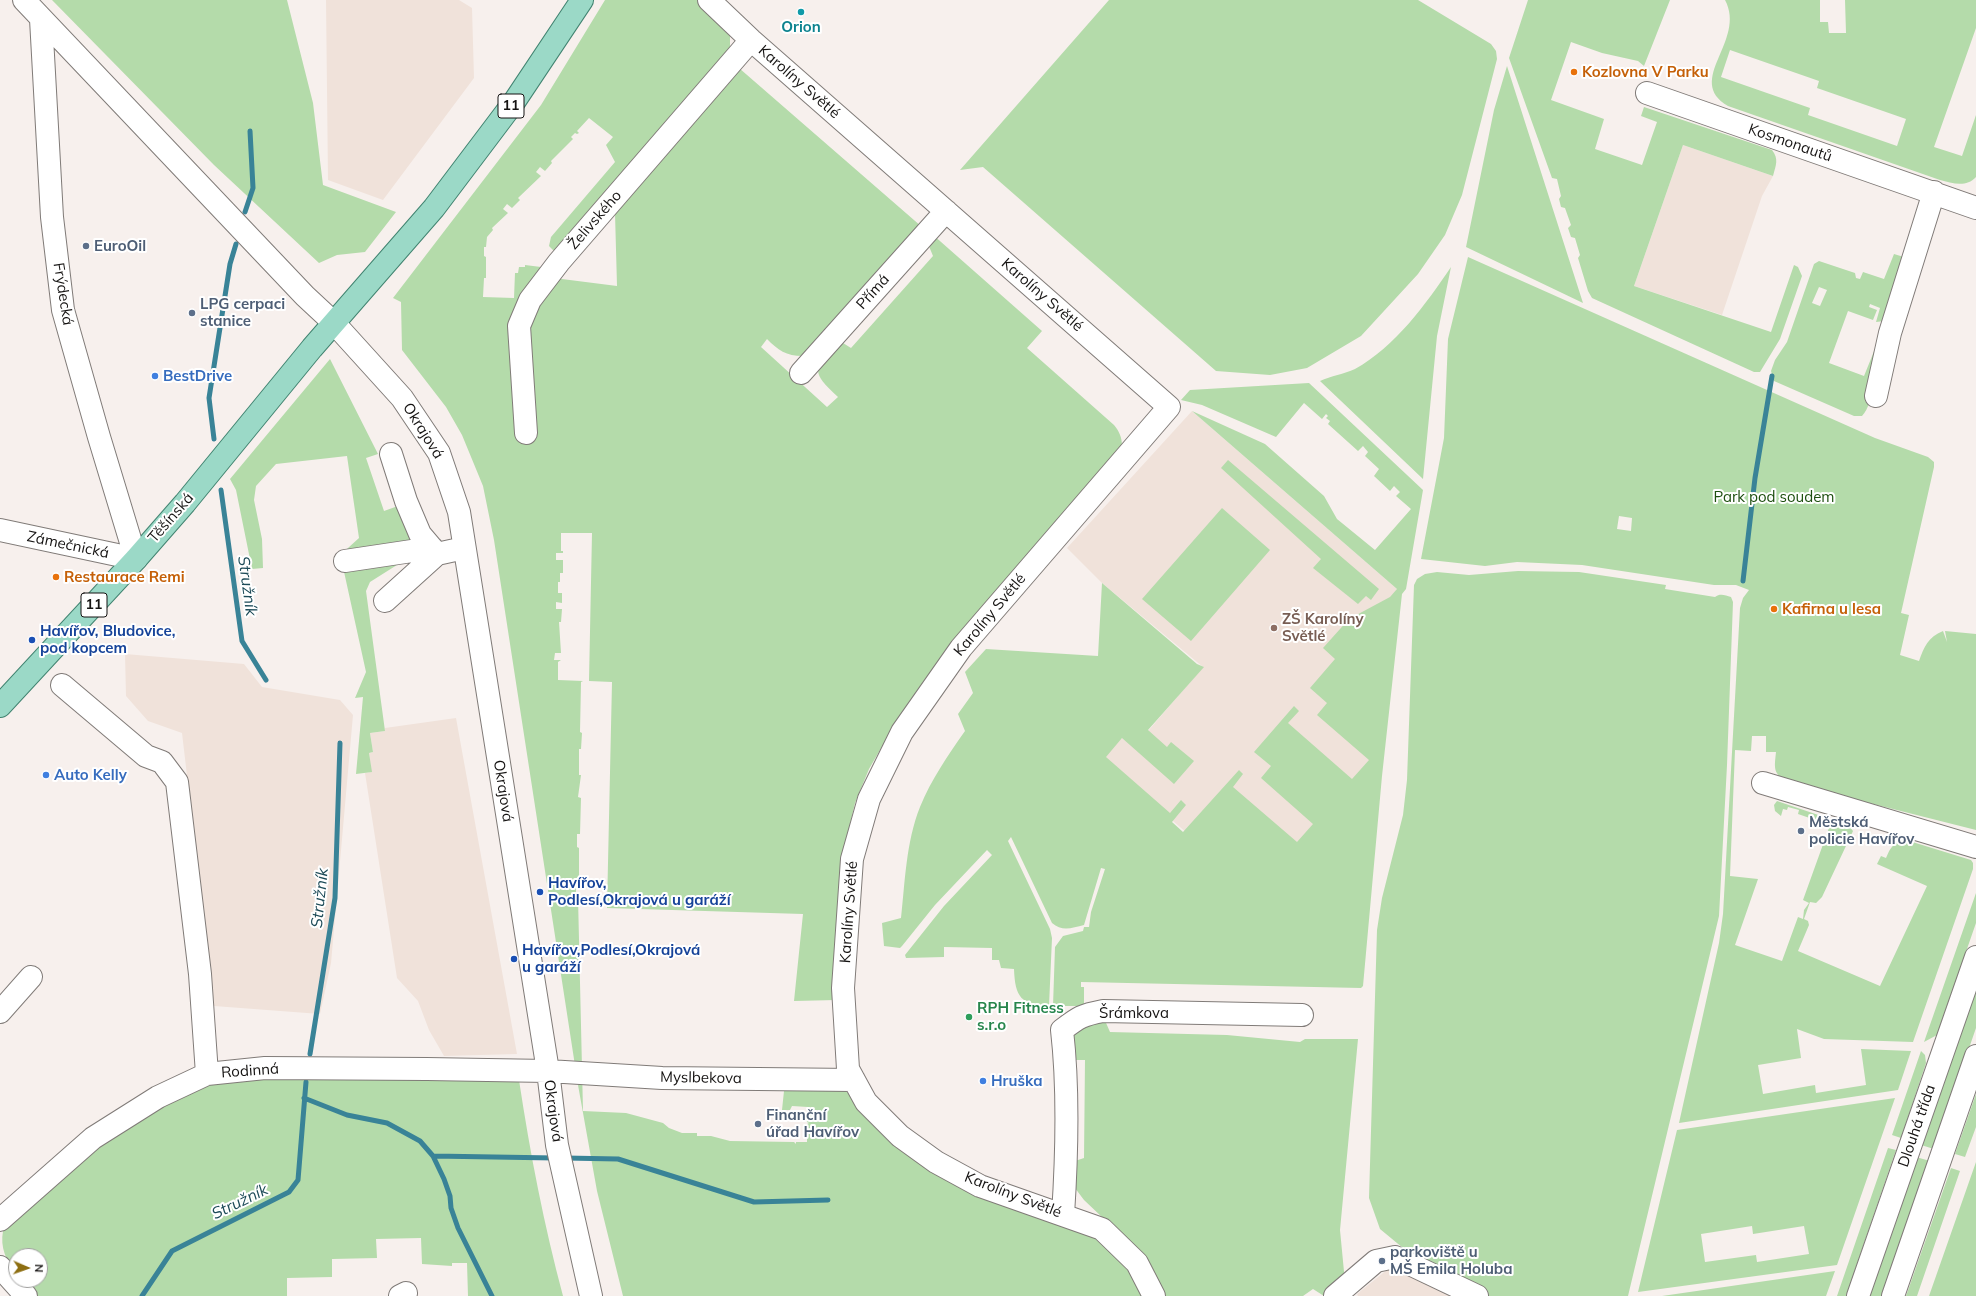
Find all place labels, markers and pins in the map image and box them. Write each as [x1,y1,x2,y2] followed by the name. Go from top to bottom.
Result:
[796,7,806,17] marker: Orion
[781,18,821,36] place label: Orion
[1582,63,1709,81] place label: Kozlovna V Parku
[1569,67,1579,77] marker: Kozlovna V Parku
[94,237,146,255] place label: EuroOil
[81,241,91,251] marker: EuroOil
[200,295,285,330] place label: LPG cerpaci stanice
[187,308,197,318] marker: LPG cerpaci stanice
[163,367,232,385] place label: BestDrive
[150,371,160,381] marker: BestDrive
[64,568,185,586] place label: Restaurace Remi
[51,572,61,582] marker: Restaurace Remi
[1782,600,1881,618] place label: Kafirna u lesa
[1769,604,1779,614] marker: Kafirna u lesa
[1282,610,1364,645] place label: ZŠ Karolíny Světlé
[40,622,175,657] place label: Havířov, Bludovice, pod kopcem
[1269,623,1279,633] marker: ZŠ Karolíny Světlé
[27,635,37,645] marker: Havířov, Bludovice, pod kopcem
[54,766,127,784] place label: Auto Kelly
[41,770,51,780] marker: Auto Kelly
[1809,813,1914,848] place label: Městská policie Havířov
[1796,826,1806,836] marker: Městská policie Havířov
[548,874,731,909] place label: Havířov, Podlesí,Okrajová u garáží
[535,887,545,897] marker: Havířov, Podlesí,Okrajová u garáží
[522,941,700,976] place label: Havířov,Podlesí,Okrajová u garáží
[509,954,519,964] marker: Havířov,Podlesí,Okrajová u garáží
[977,999,1064,1034] place label: RPH Fitness s.r.o
[964,1012,974,1022] marker: RPH Fitness s.r.o
[991,1072,1042,1090] place label: Hruška
[978,1076,988,1086] marker: Hruška
[766,1106,859,1141] place label: Finanční úřad Havířov
[753,1119,763,1129] marker: Finanční úřad Havířov
[1390,1243,1512,1278] place label: parkoviště u MŠ Emila Holuba
[1377,1256,1387,1266] marker: parkoviště u MŠ Emila Holuba

